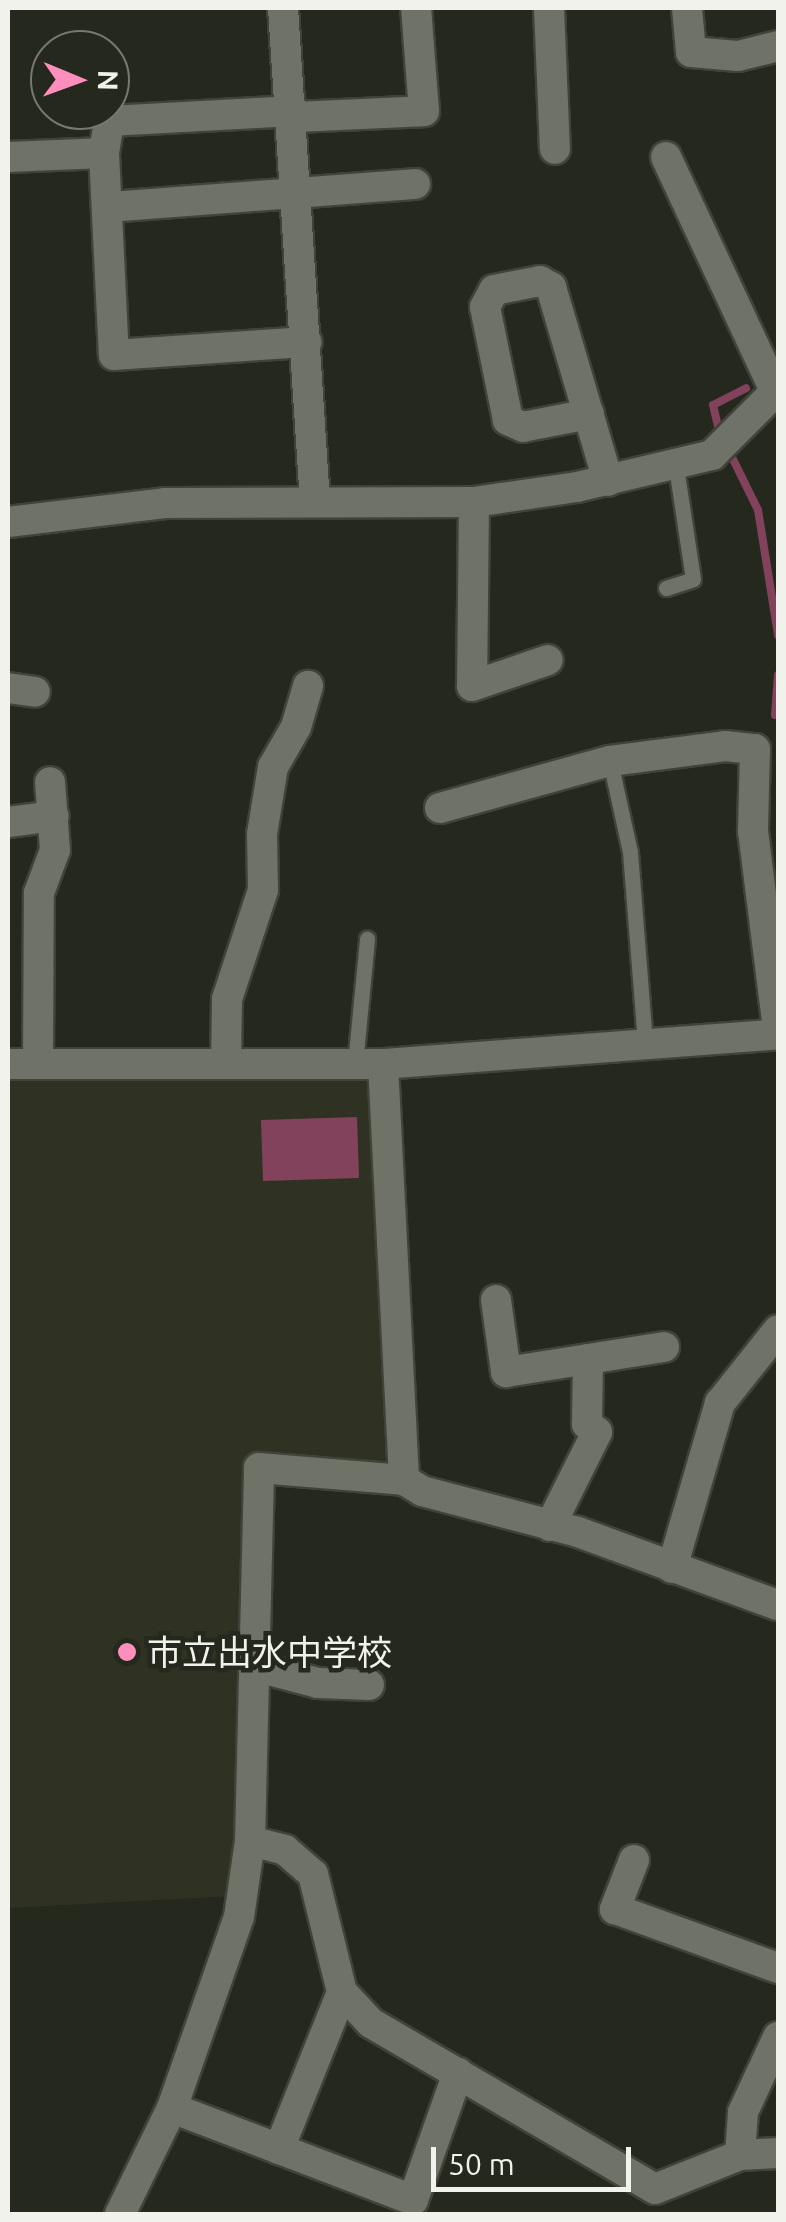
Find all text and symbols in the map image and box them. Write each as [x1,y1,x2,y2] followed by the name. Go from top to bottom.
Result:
[30,30,130,130] north arrow
[93,70,124,91] text: N
[147,1631,392,1673] place label: 市立出水中学校
[116,1641,138,1663] marker: 市立出水中学校
[436,2127,636,2189] scale bar
[448,2147,515,2181] text: 50 m

